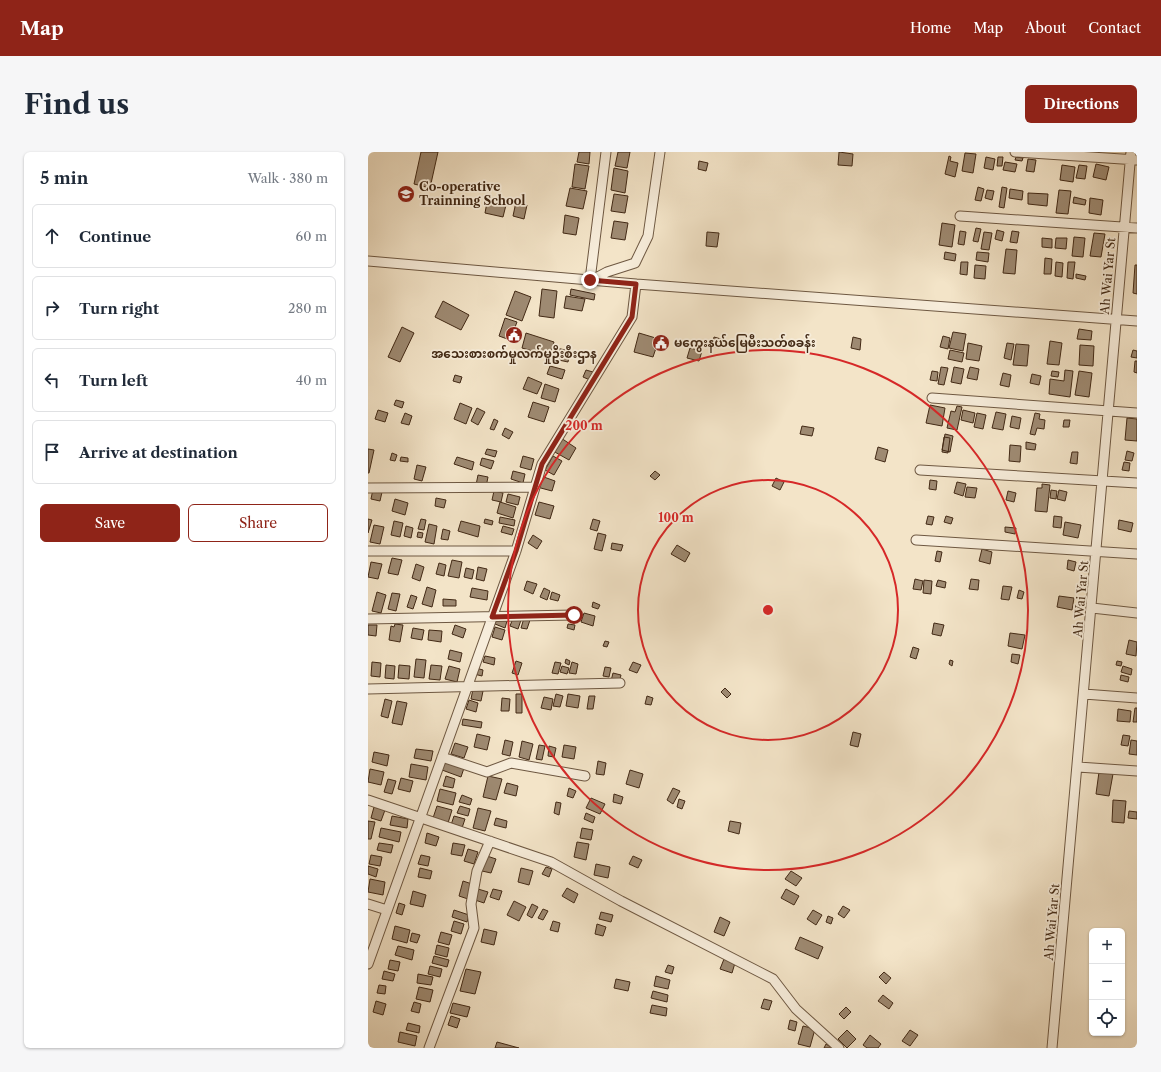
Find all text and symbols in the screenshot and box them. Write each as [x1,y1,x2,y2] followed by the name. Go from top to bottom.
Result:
[20,17,64,40] text: Map
[910,19,951,37] text: Home
[973,19,1003,37] text: Map
[1025,19,1066,37] text: About
[1088,19,1141,37] text: Contact
[1025,85,1137,123] button: Directions
[24,87,129,121] text: Find us
[40,168,88,188] text: 5 min
[248,170,328,186] text: Walk · 380 m
[419,179,526,208] place label: Co-operative Trainning School
[396,184,416,204] school or university icon: Co-operative Trainning School
[41,225,63,247] icon: ahead
[79,227,151,246] text: Continue
[296,228,327,244] text: 60 m
[1097,236,1118,316] street label: Ah Wai Yar St
[581,271,599,289] route end
[41,297,63,319] icon: right
[79,299,159,318] text: Turn right
[288,300,327,316] text: 280 m
[504,325,524,345] public building icon: အသေးစားစက်မှုလက်မှုဦးစီးဌာန
[651,333,671,353] public building icon: မကွေးနယ်မြေမီးသတ်စခန်း
[674,333,816,353] place label: မကွေးနယ်မြေမီးသတ်စခန်း
[431,344,597,364] place label: အသေးစားစက်မှုလက်မှုဦးစီးဌာန
[41,369,63,391] icon: left
[79,371,148,390] text: Turn left
[296,372,327,388] text: 40 m
[565,418,603,433] text: 200 m
[41,441,63,463] icon: arrive
[79,443,238,462] text: Arrive at destination
[40,504,180,542] button: Save
[188,504,328,542] button: Share
[658,510,694,525] text: 100 m
[1070,559,1091,639] street label: Ah Wai Yar St
[761,603,775,617] centre of rings
[565,606,583,624] route start
[1041,882,1062,962] street label: Ah Wai Yar St
[1089,928,1125,1036] map controls
[1089,928,1125,964] button: +
[1089,964,1125,1000] button: −
[1089,1000,1125,1036] button: locate

